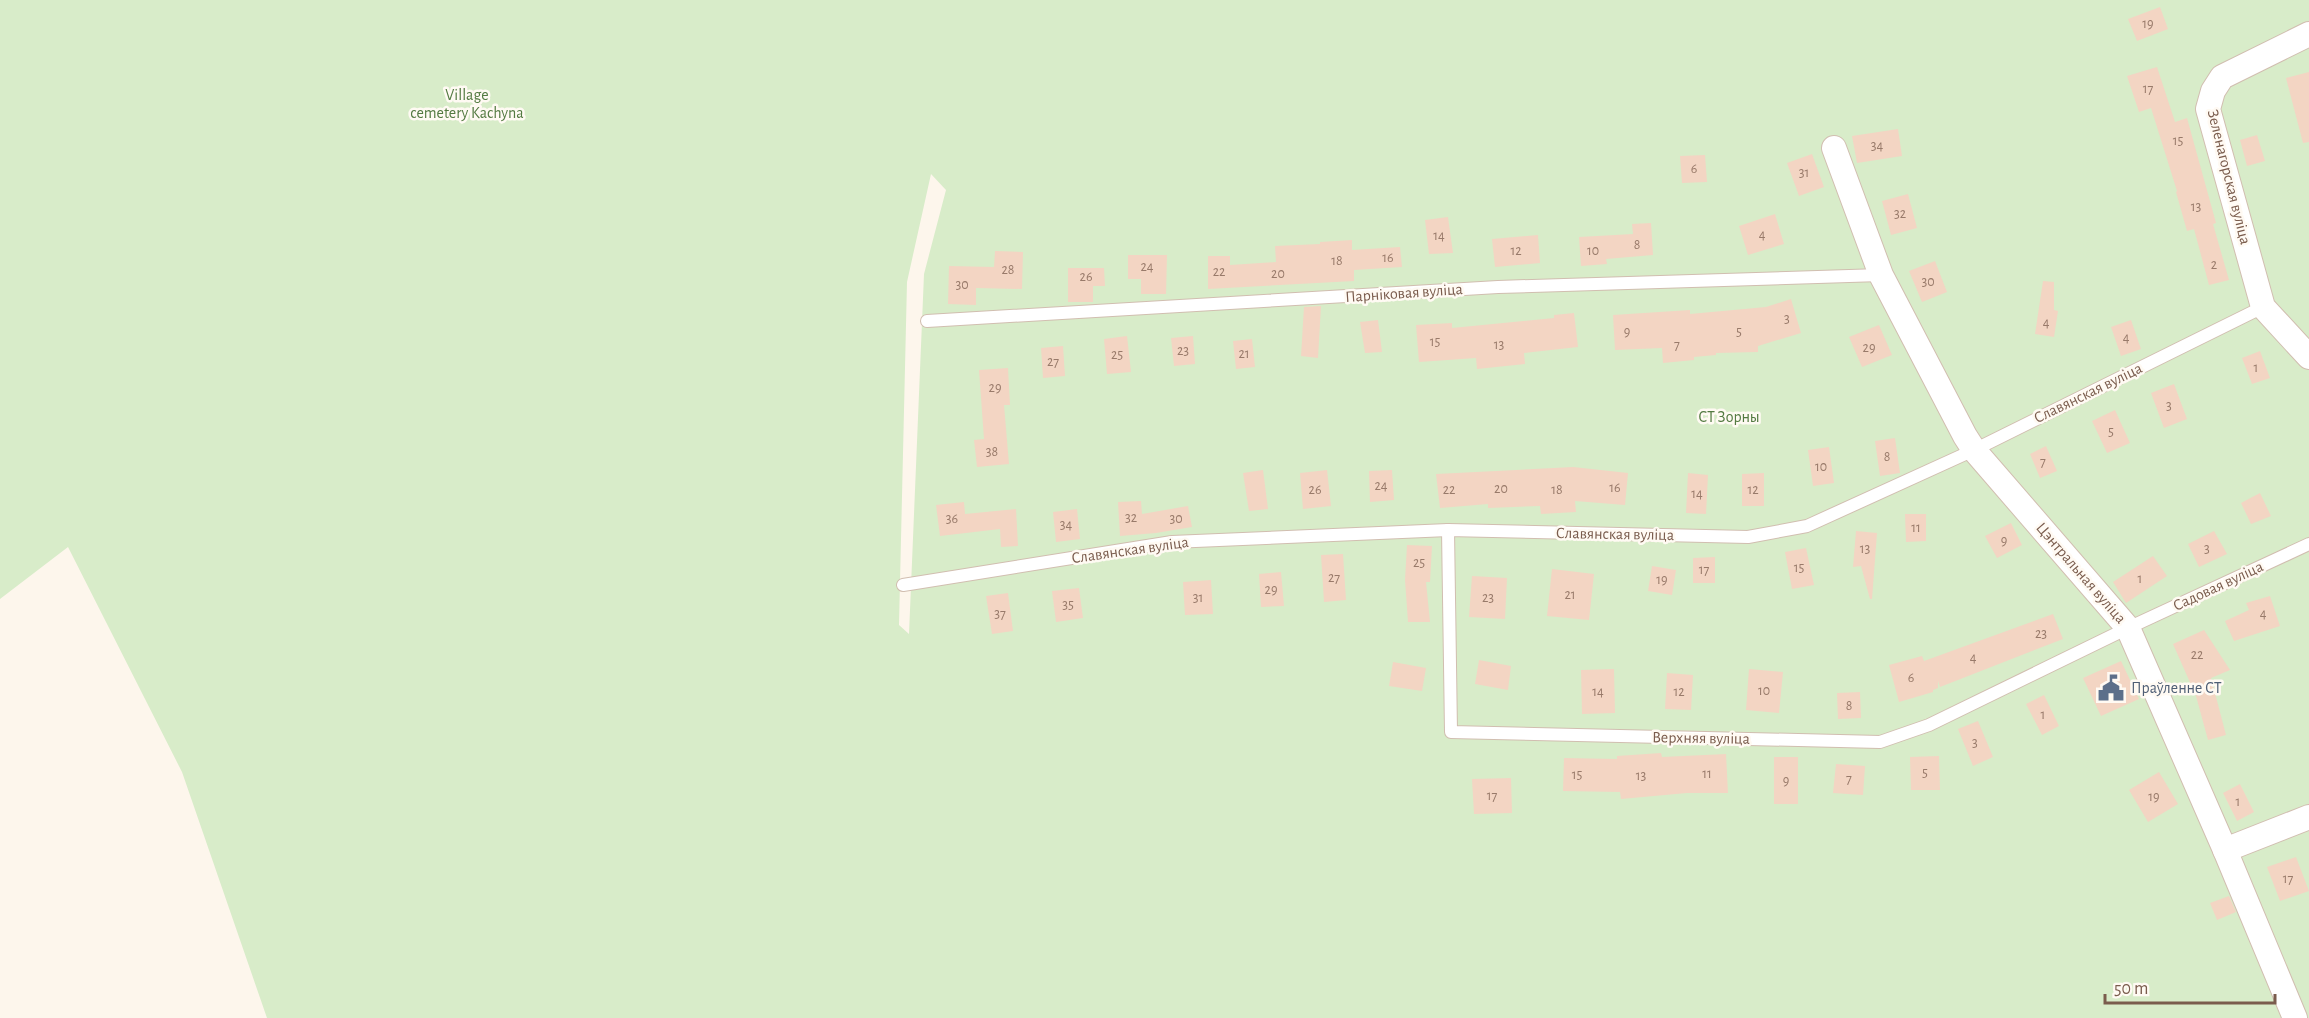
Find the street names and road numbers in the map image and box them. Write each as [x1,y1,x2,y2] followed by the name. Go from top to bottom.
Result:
[2203,108,2254,246] street label: Зеленагорская вуліца
[1345,281,1463,306] street label: Парніковая вуліца
[2031,360,2145,427] street label: Славянская вуліца
[2032,519,2129,627] street label: Цэнтральная вуліца
[1556,525,1674,544] street label: Славянская вуліца
[1070,534,1190,567] street label: Славянская вуліца
[2170,558,2266,615] street label: Садовая вуліца
[1652,729,1750,748] street label: Верхняя вуліца

